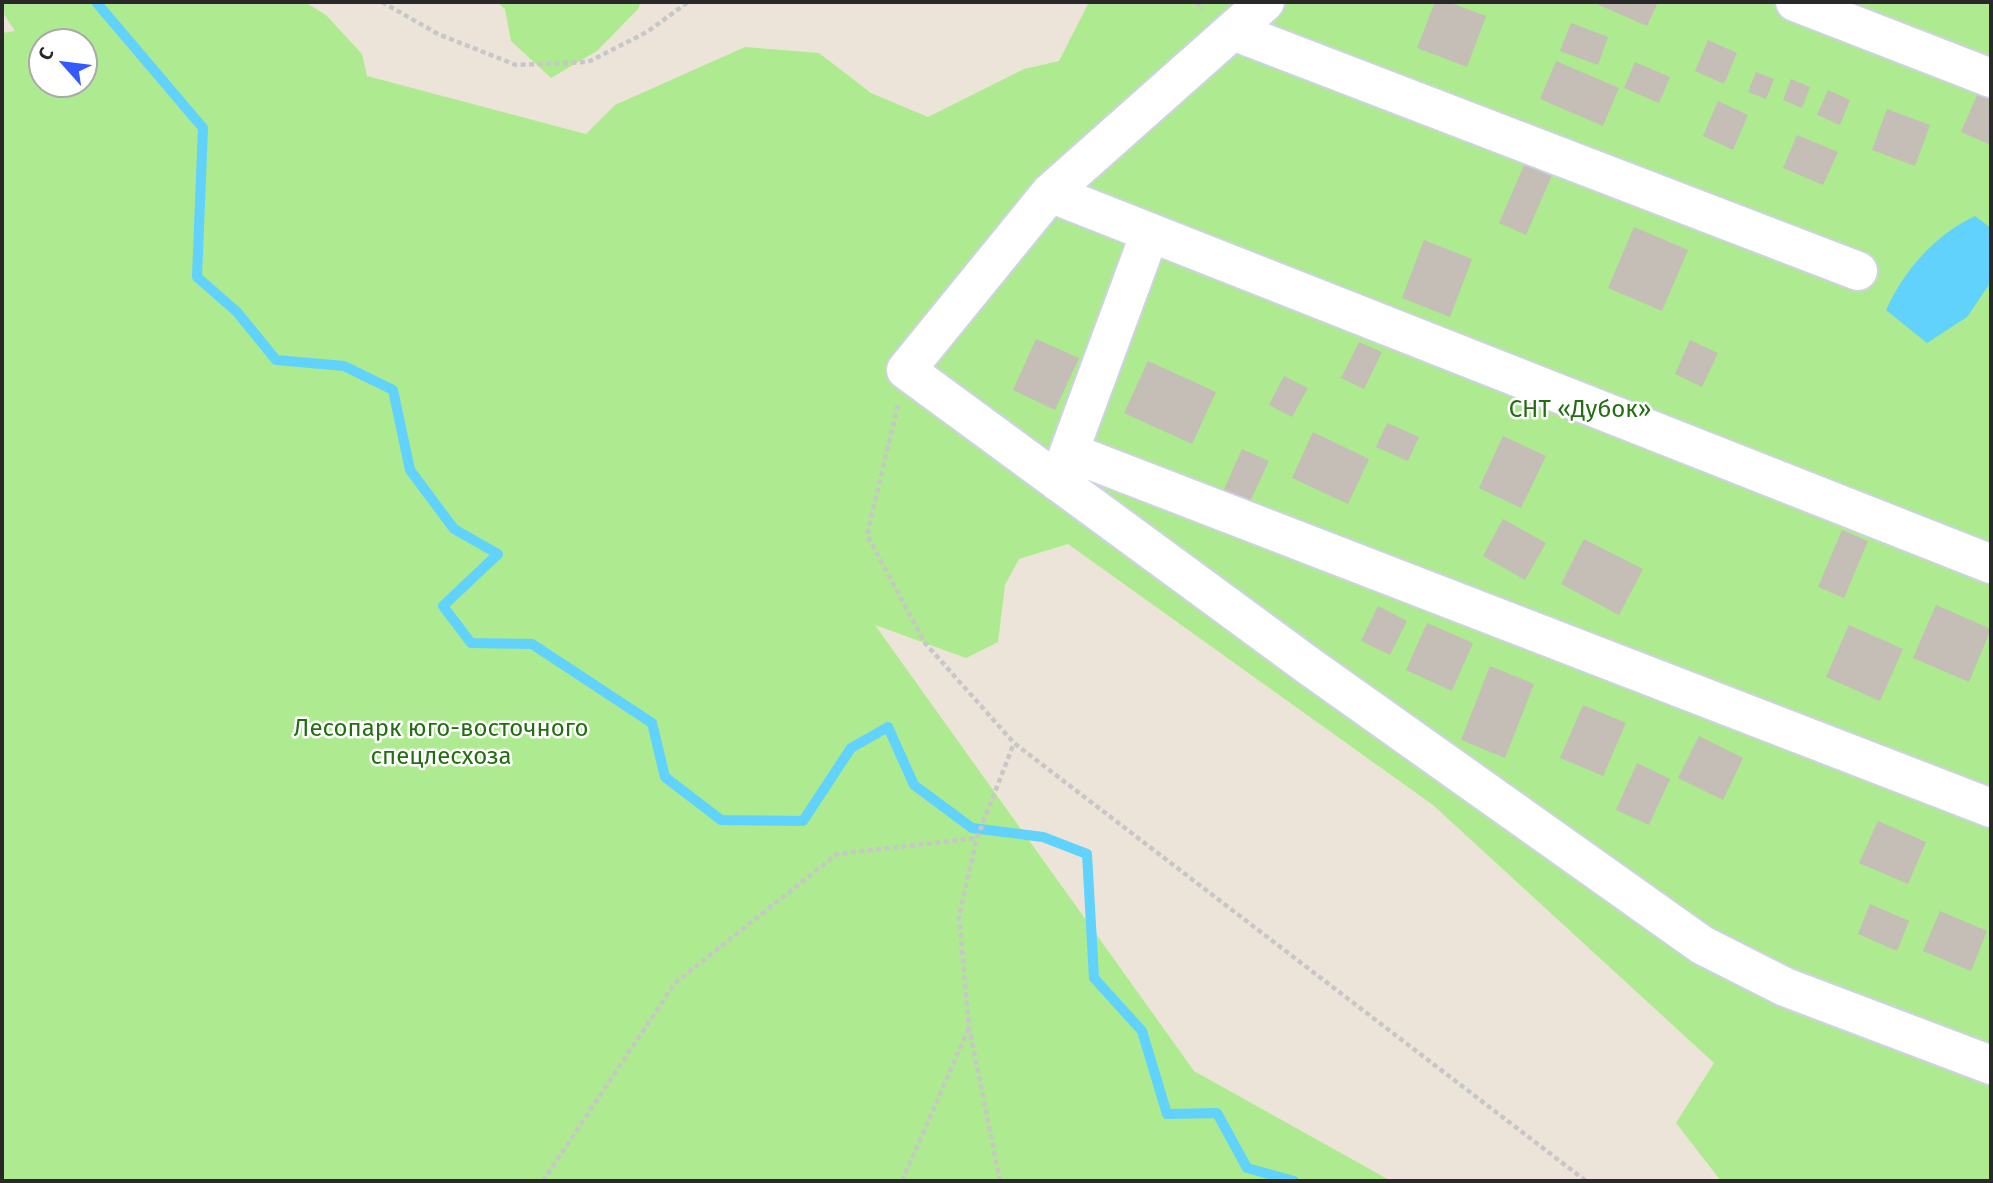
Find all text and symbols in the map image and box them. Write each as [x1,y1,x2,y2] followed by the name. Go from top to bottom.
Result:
[28,28,98,98] north arrow
[33,44,59,64] text: С
[1509,396,1651,424] park label: СНТ «Дубок»
[294,715,588,771] park label: Лесопарк юго-восточного спецлесхоза

